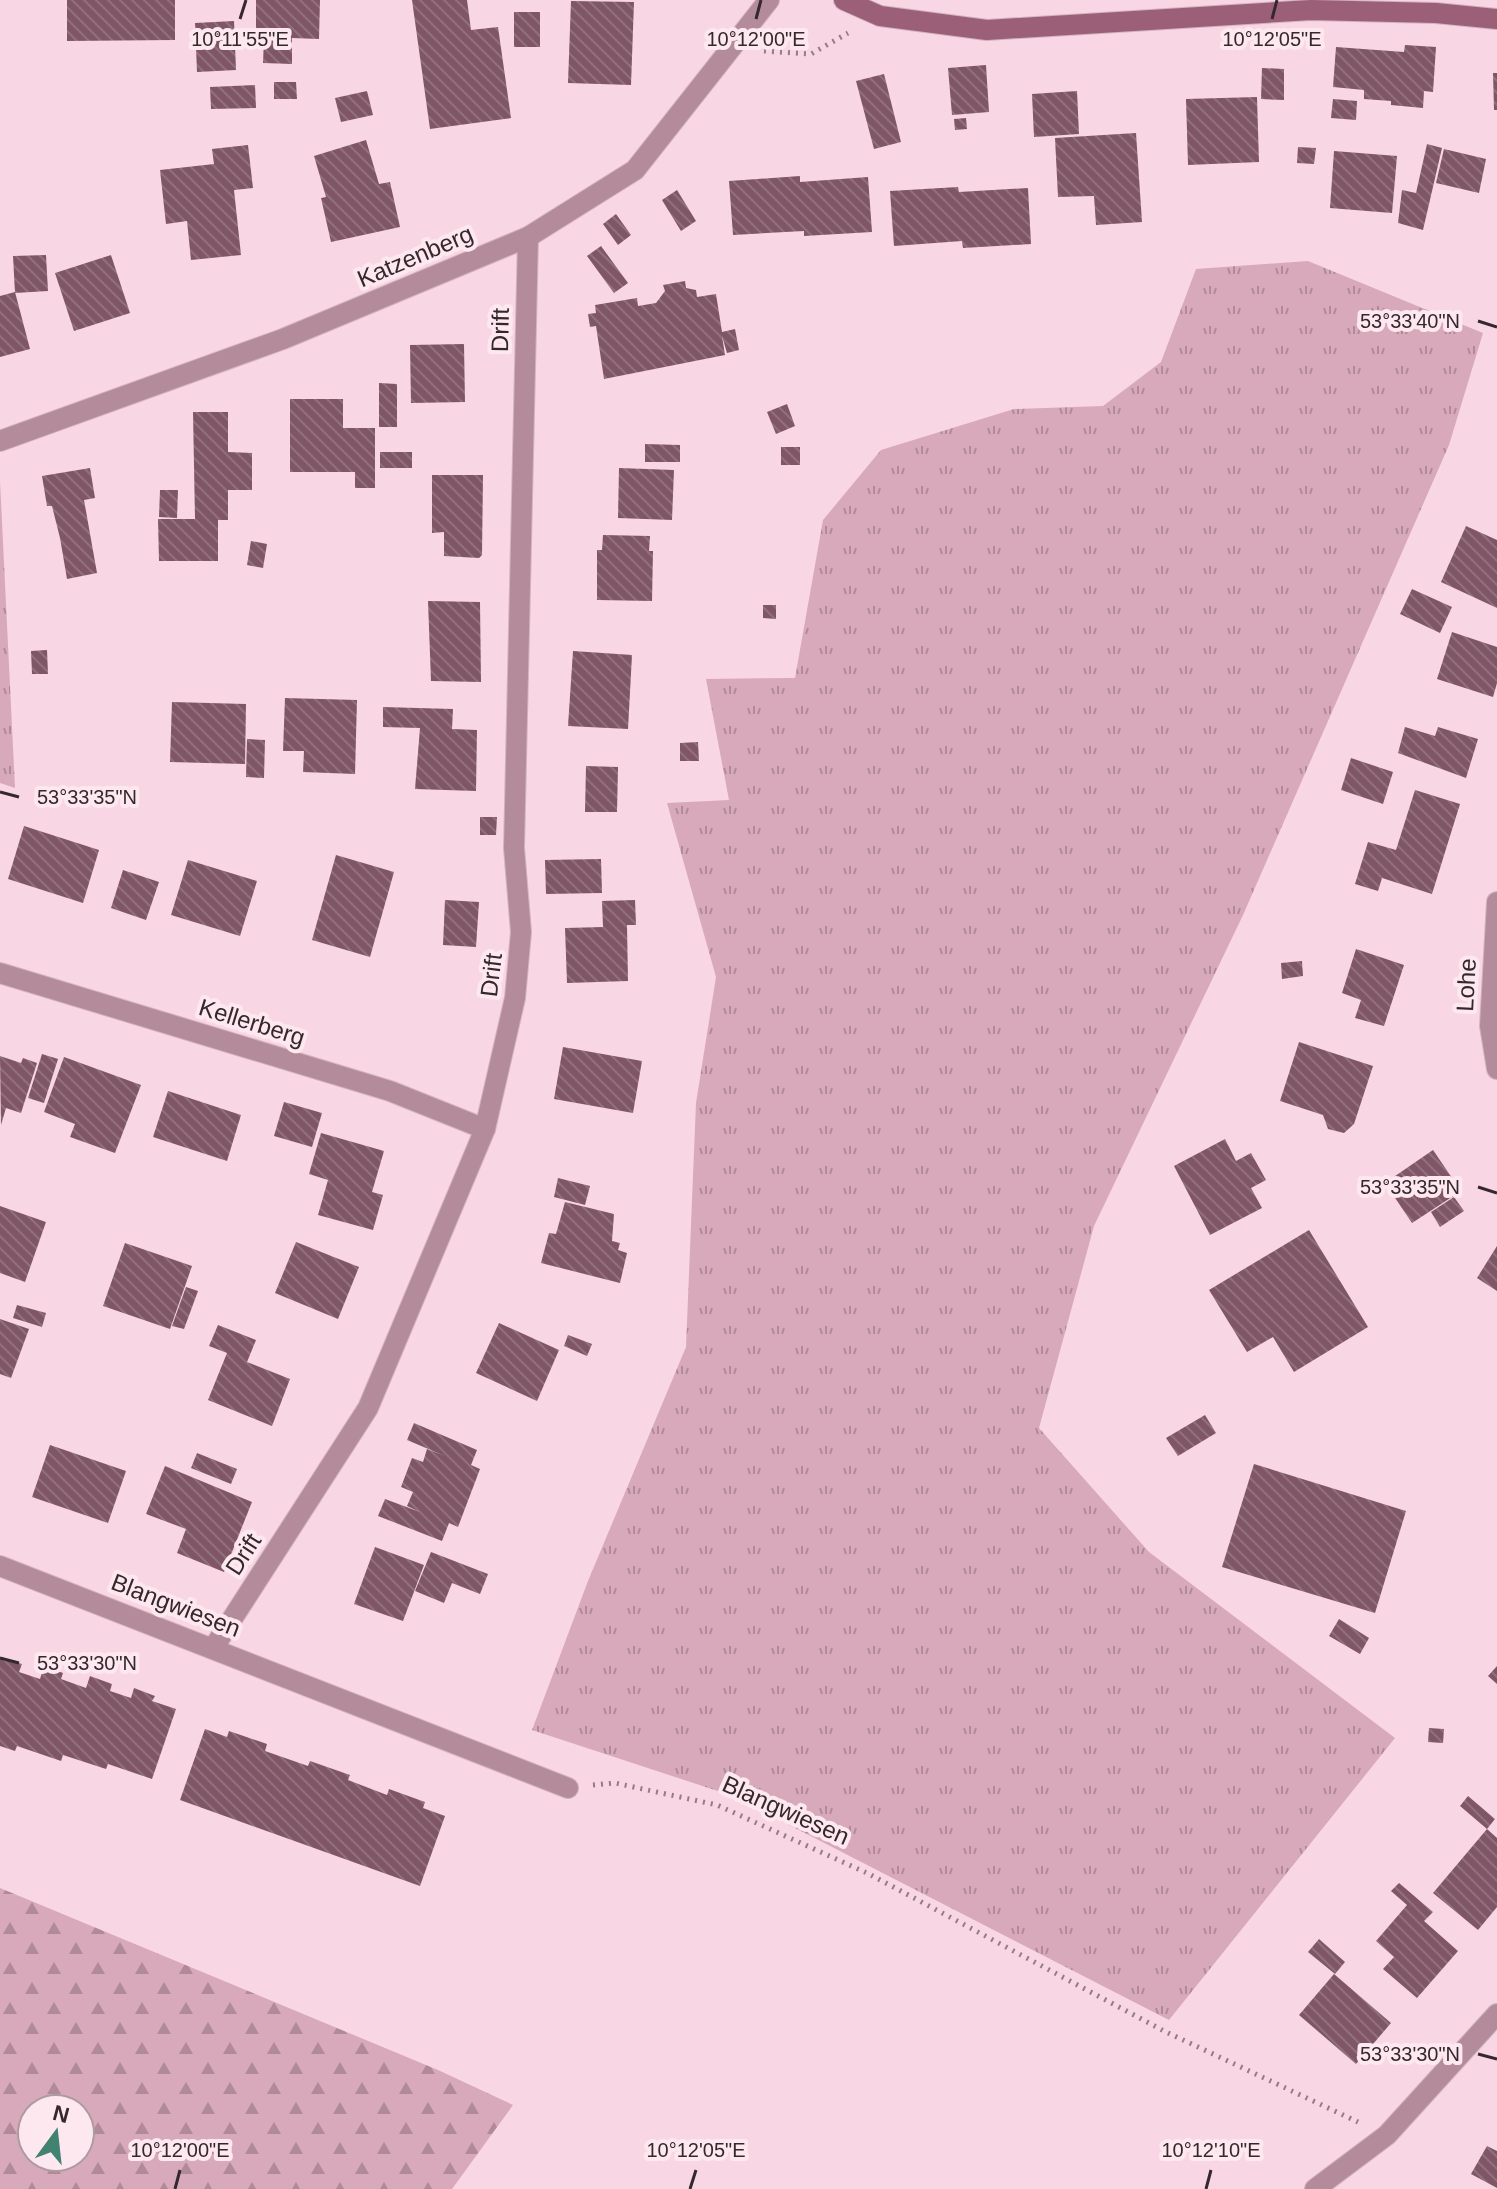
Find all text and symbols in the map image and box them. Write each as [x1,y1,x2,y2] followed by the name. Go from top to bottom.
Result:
[191,28,289,50] text: 10°11'55"E
[707,28,806,50] text: 10°12'00"E
[1223,28,1322,50] text: 10°12'05"E
[353,220,477,292] street label: Katzenberg
[486,307,514,352] street label: Drift
[1360,310,1460,332] text: 53°33'40"N
[37,786,137,808] text: 53°33'35"N
[475,951,507,998] street label: Drift
[1451,958,1481,1012] street label: Lohe
[196,993,308,1051] street label: Kellerberg
[1360,1176,1460,1198] text: 53°33'35"N
[220,1528,266,1580] street label: Drift
[108,1568,244,1642] street label: Blangwiesen
[37,1652,137,1674] text: 53°33'30"N
[718,1770,854,1850] street label: Blangwiesen
[1360,2043,1460,2065] text: 53°33'30"N
[16,2093,96,2173] north arrow
[50,2100,72,2128] text: N
[131,2139,230,2161] text: 10°12'00"E
[647,2139,746,2161] text: 10°12'05"E
[1162,2139,1261,2161] text: 10°12'10"E

